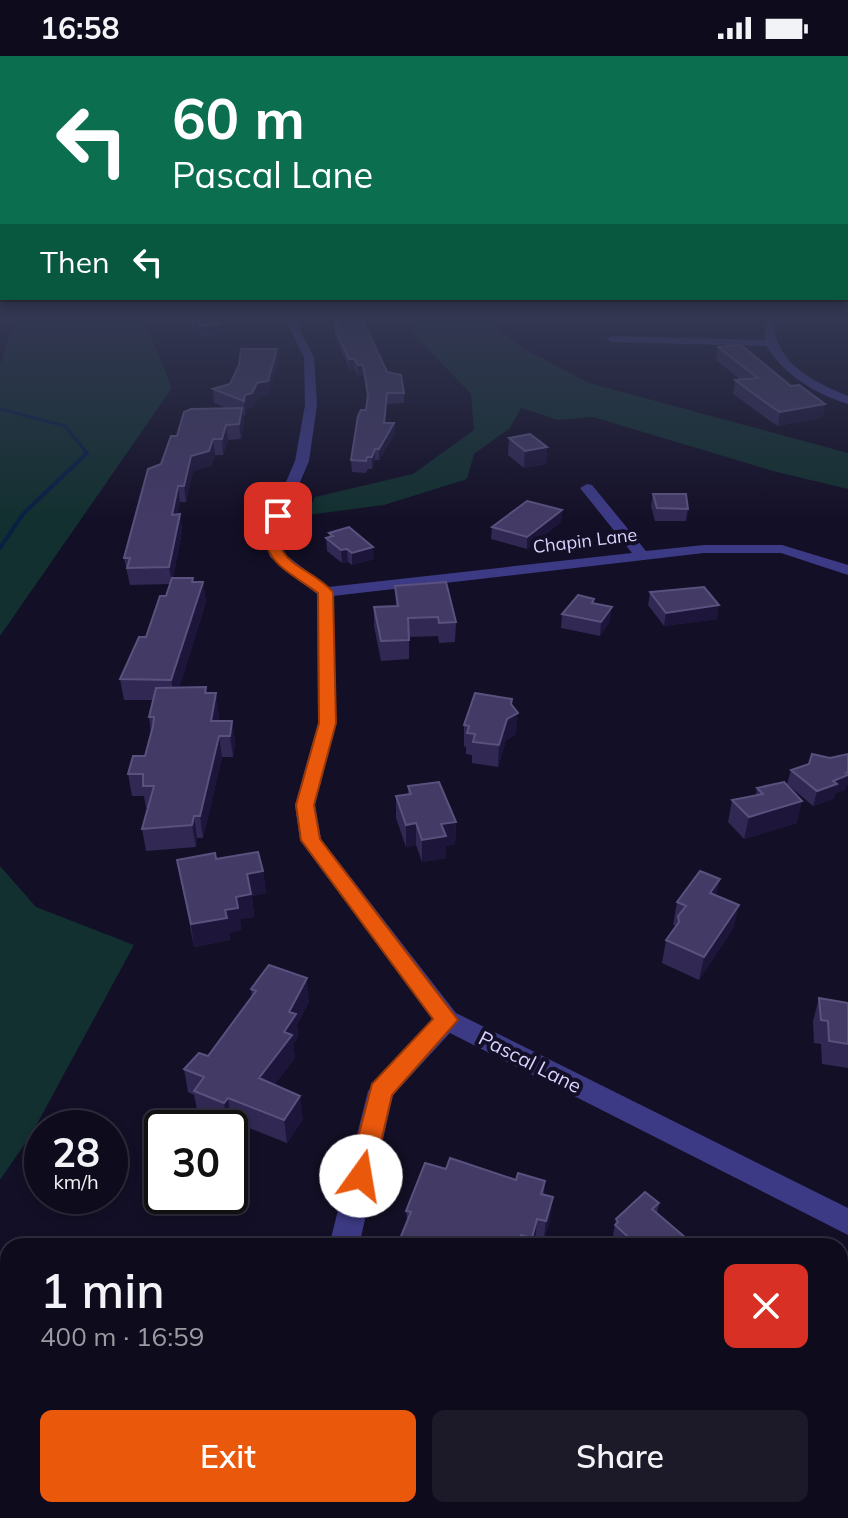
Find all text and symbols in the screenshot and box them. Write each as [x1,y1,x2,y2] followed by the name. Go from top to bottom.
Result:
[40,9,119,47] text: 16:58
[172,83,305,153] text: 60 m
[40,88,144,192] icon: left
[172,152,373,197] text: Pascal Lane
[126,240,170,284] icon: left
[40,243,110,281] text: Then
[244,482,312,550] pin
[256,494,300,538] icon: arrive
[531,523,638,558] street label: Chapin Lane
[475,1025,586,1098] street label: Pascal Lane
[144,1110,248,1214] speed limit sign: 30
[52,1127,100,1177] text: 28
[319,1134,403,1218] position arrow
[53,1169,99,1194] text: km/h
[40,1260,165,1320] text: 1 min
[724,1264,808,1348] button: close
[40,1320,204,1353] text: 400 m · 16:59
[40,1410,416,1502] button: Exit
[432,1410,808,1502] button: Share

